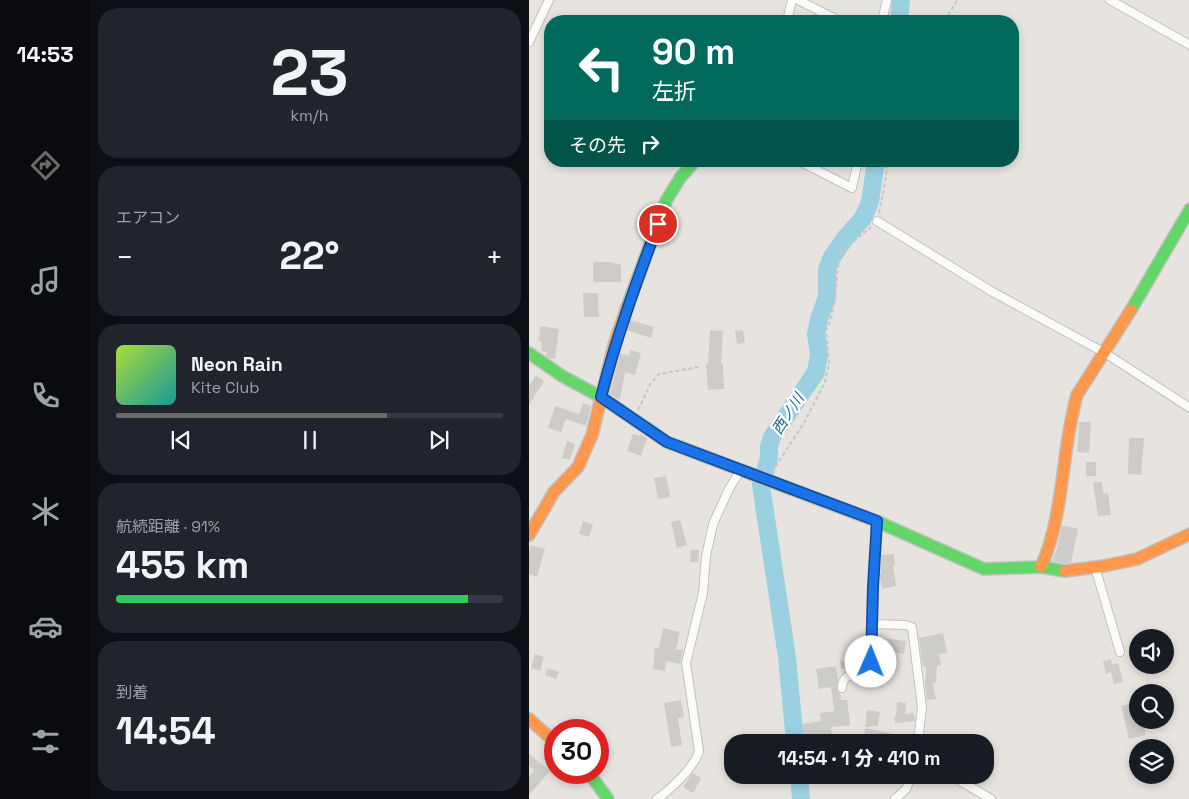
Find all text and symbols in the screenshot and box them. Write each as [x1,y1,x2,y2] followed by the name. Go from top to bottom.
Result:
[652,30,735,74] text: 90 m
[270,31,349,114] text: 23
[569,35,634,100] icon: left
[16,40,74,68] text: 14:53
[652,77,696,105] text: 左折
[290,105,329,126] text: km/h
[636,130,664,158] icon: right
[569,133,626,158] text: その先
[28,148,63,183] icon: directions
[637,203,679,245] pin
[116,207,180,228] text: エアコン
[644,210,672,238] icon: arrive
[279,232,340,280] text: 22°
[116,239,133,275] text: −
[486,239,503,275] text: +
[28,263,63,298] icon: music
[191,352,283,377] text: Neon Rain
[191,377,260,398] text: Kite Club
[28,378,63,413] icon: phone
[767,388,809,438] water label: 西ノ川
[167,426,195,454] icon: previous
[296,426,324,454] icon: pause
[425,426,453,454] icon: next
[28,494,63,529] icon: climate
[116,516,220,537] text: 航続距離 · 91%
[116,541,249,589] text: 455 km
[28,609,63,644] icon: car
[1129,629,1174,784] map controls
[1129,629,1174,674] button: sound
[844,635,896,687] position arrow
[116,682,148,703] text: 到着
[1129,684,1174,729] button: search
[116,707,216,755] text: 14:54
[544,719,609,784] speed limit sign: 30
[28,724,63,759] icon: filters
[1129,739,1174,784] button: layers
[777,746,941,771] text: 14:54 · 1 分 · 410 m

